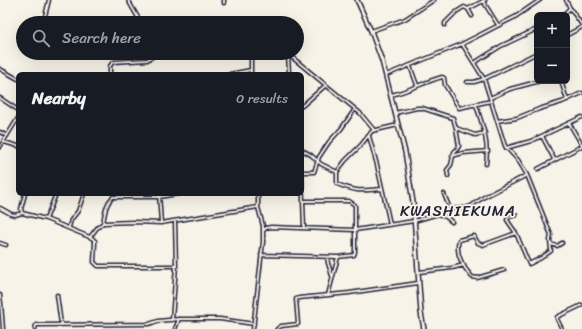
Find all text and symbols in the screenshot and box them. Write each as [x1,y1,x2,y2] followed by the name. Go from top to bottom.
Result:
[534,12,570,84] map controls
[534,12,570,48] button: +
[16,16,304,60] search box
[62,25,141,51] text: Search here
[30,27,52,49] icon: search
[534,48,570,84] button: −
[32,83,86,113] text: Nearby
[236,87,288,110] text: 0 results
[400,198,516,224] district label: KWASHIEKUMA

